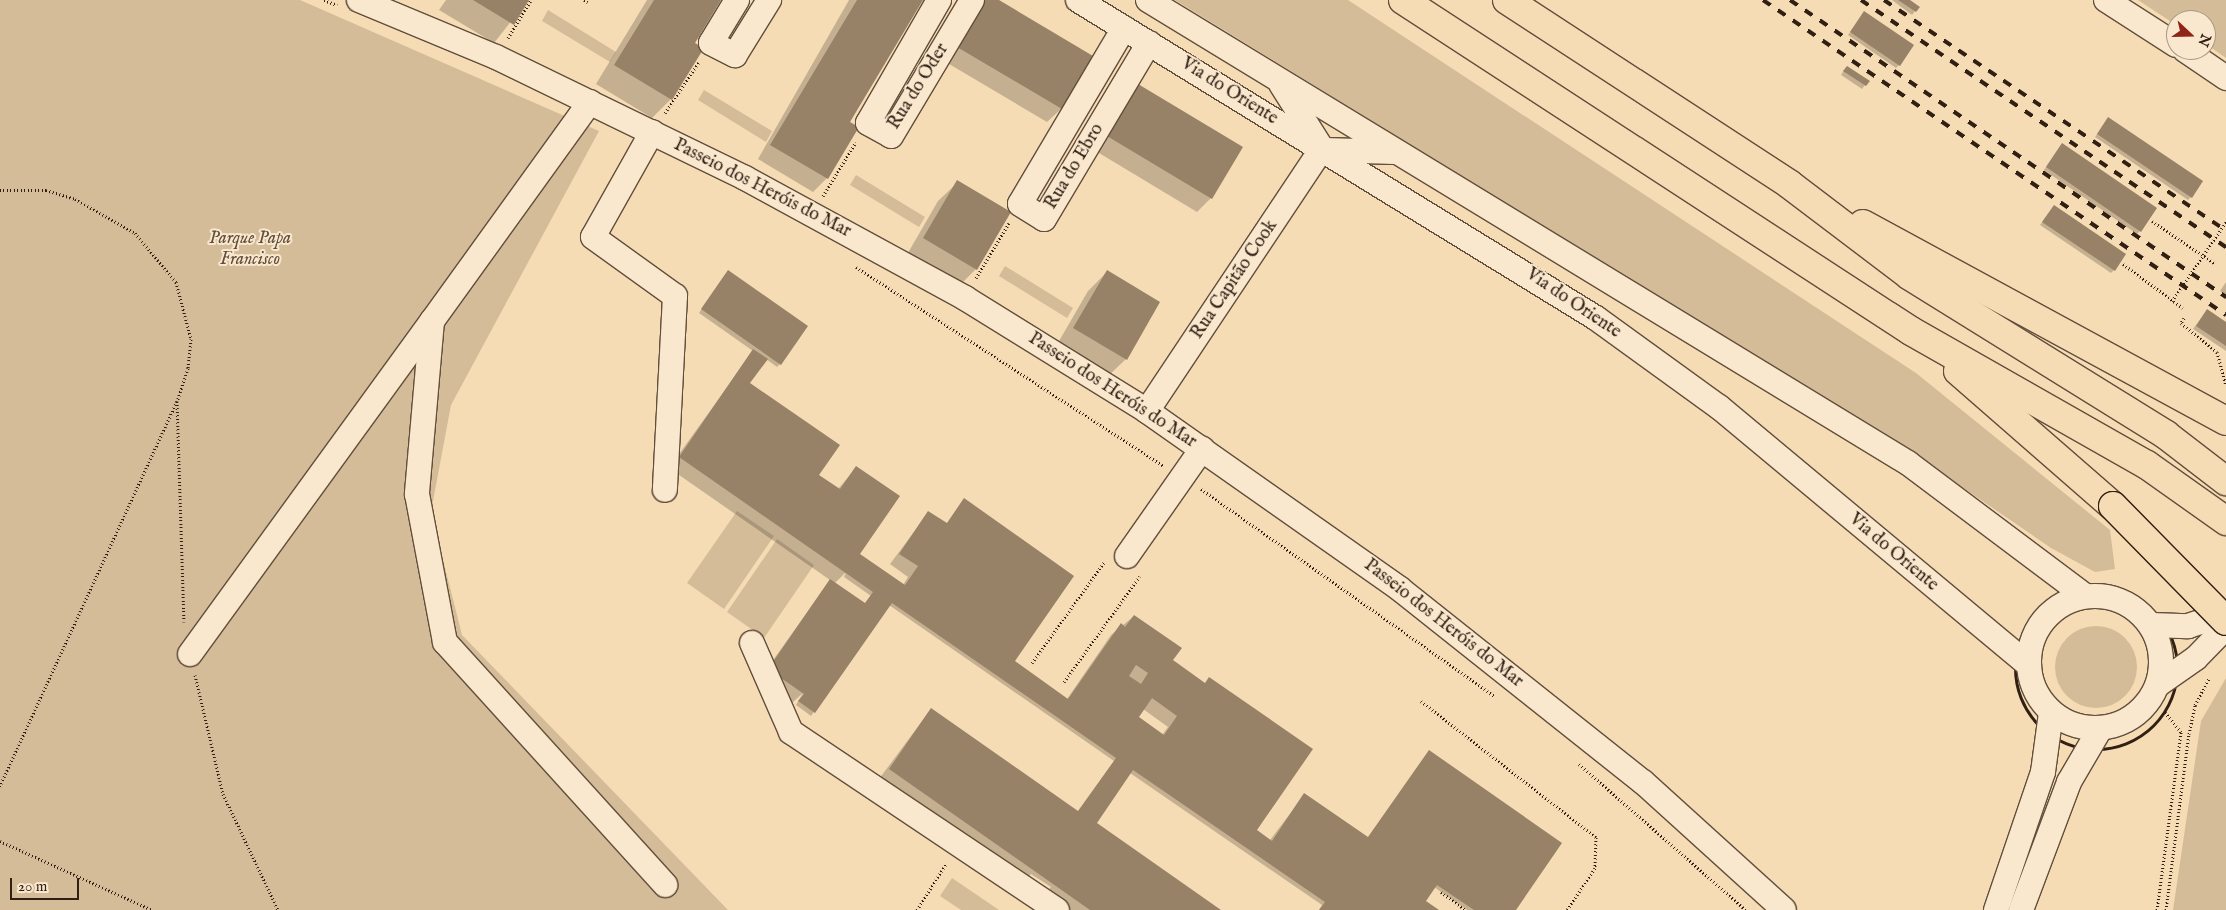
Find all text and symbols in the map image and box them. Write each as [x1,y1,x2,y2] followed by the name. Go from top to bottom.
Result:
[2166,10,2216,60] north arrow
[2193,31,2215,49] text: N
[884,40,954,134] street label: Rua do Oder
[1177,54,1281,130] street label: Via do Oriente
[1041,120,1109,214] street label: Rua do Ebro
[670,135,854,243] street label: Passeio dos Heróis do Mar
[1187,216,1283,344] street label: Rua Capitão Cook
[209,229,291,272] park label: Parque Papa Francisco
[1521,264,1625,344] street label: Via do Oriente
[1024,329,1200,453] street label: Passeio dos Heróis do Mar
[1844,509,1942,597] street label: Via do Oriente
[1359,555,1527,693] street label: Passeio dos Heróis do Mar
[12,868,81,900] scale bar
[18,877,47,896] text: 20 m

